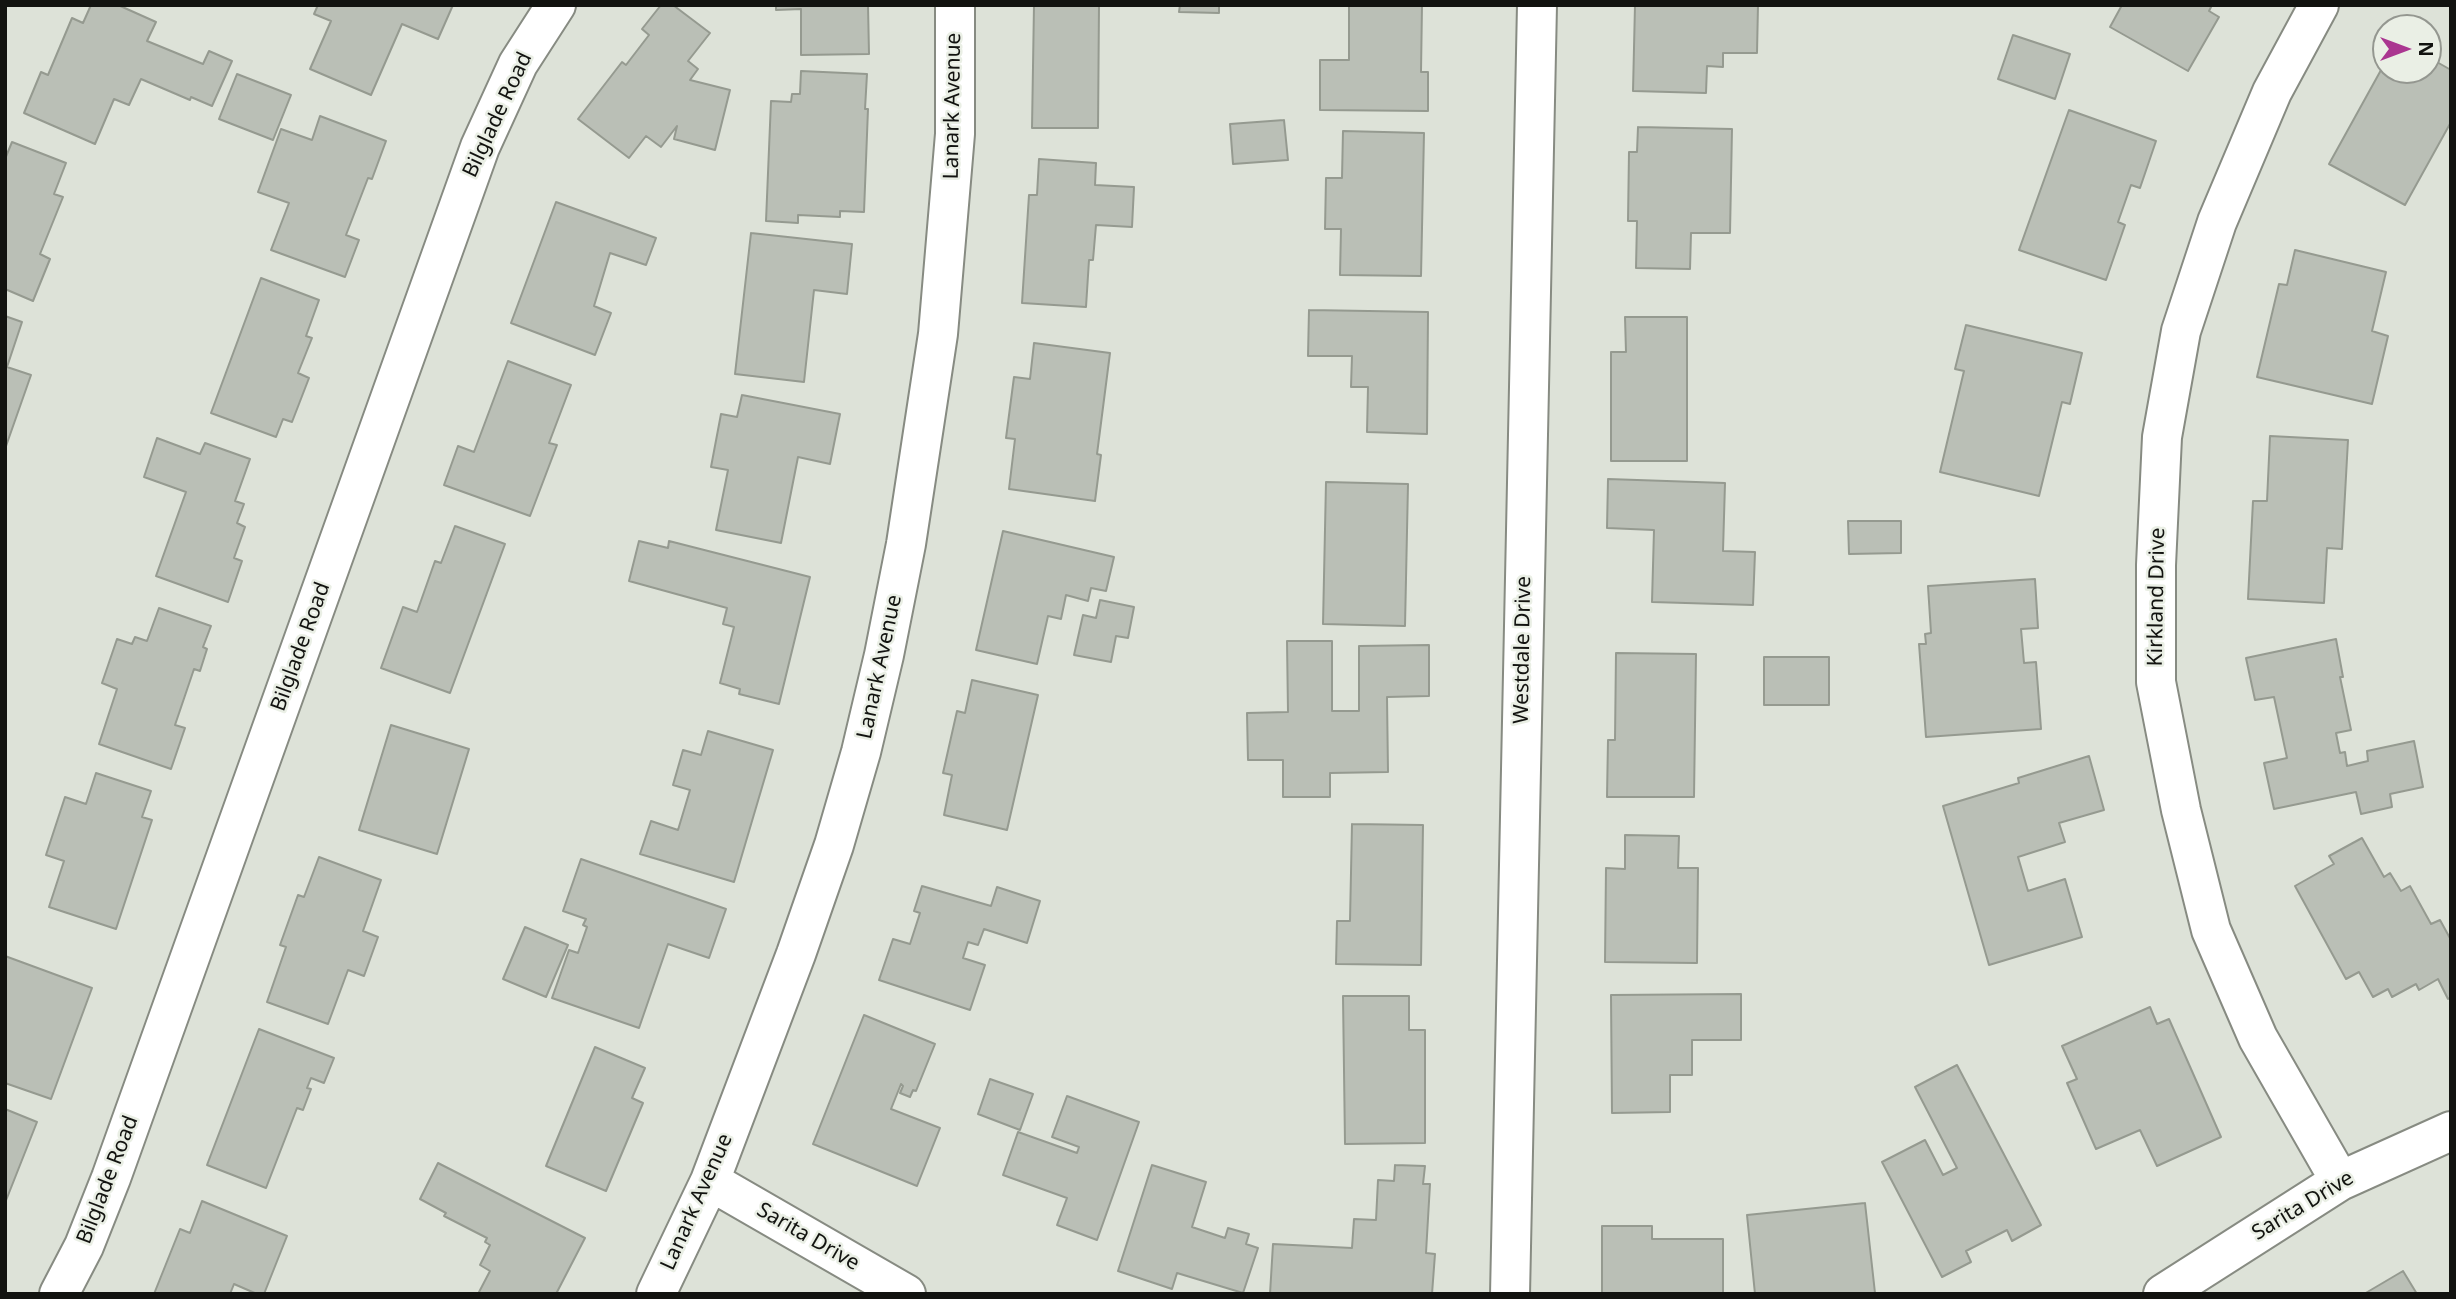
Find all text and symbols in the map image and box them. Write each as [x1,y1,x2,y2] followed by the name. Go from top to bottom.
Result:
[2372,14,2442,84] north arrow
[939,32,967,180] street label: Lanark Avenue
[2413,41,2439,57] text: N
[458,48,538,182] street label: Bilglade Road
[2143,527,2171,667] street label: Kirkland Drive
[1509,576,1537,724] street label: Westdale Drive
[266,579,336,715] street label: Bilglade Road
[852,593,908,741] street label: Lanark Avenue
[72,1112,144,1248] street label: Bilglade Road
[656,1130,738,1274] street label: Lanark Avenue
[2248,1166,2358,1246] street label: Sarita Drive
[752,1198,864,1276] street label: Sarita Drive

